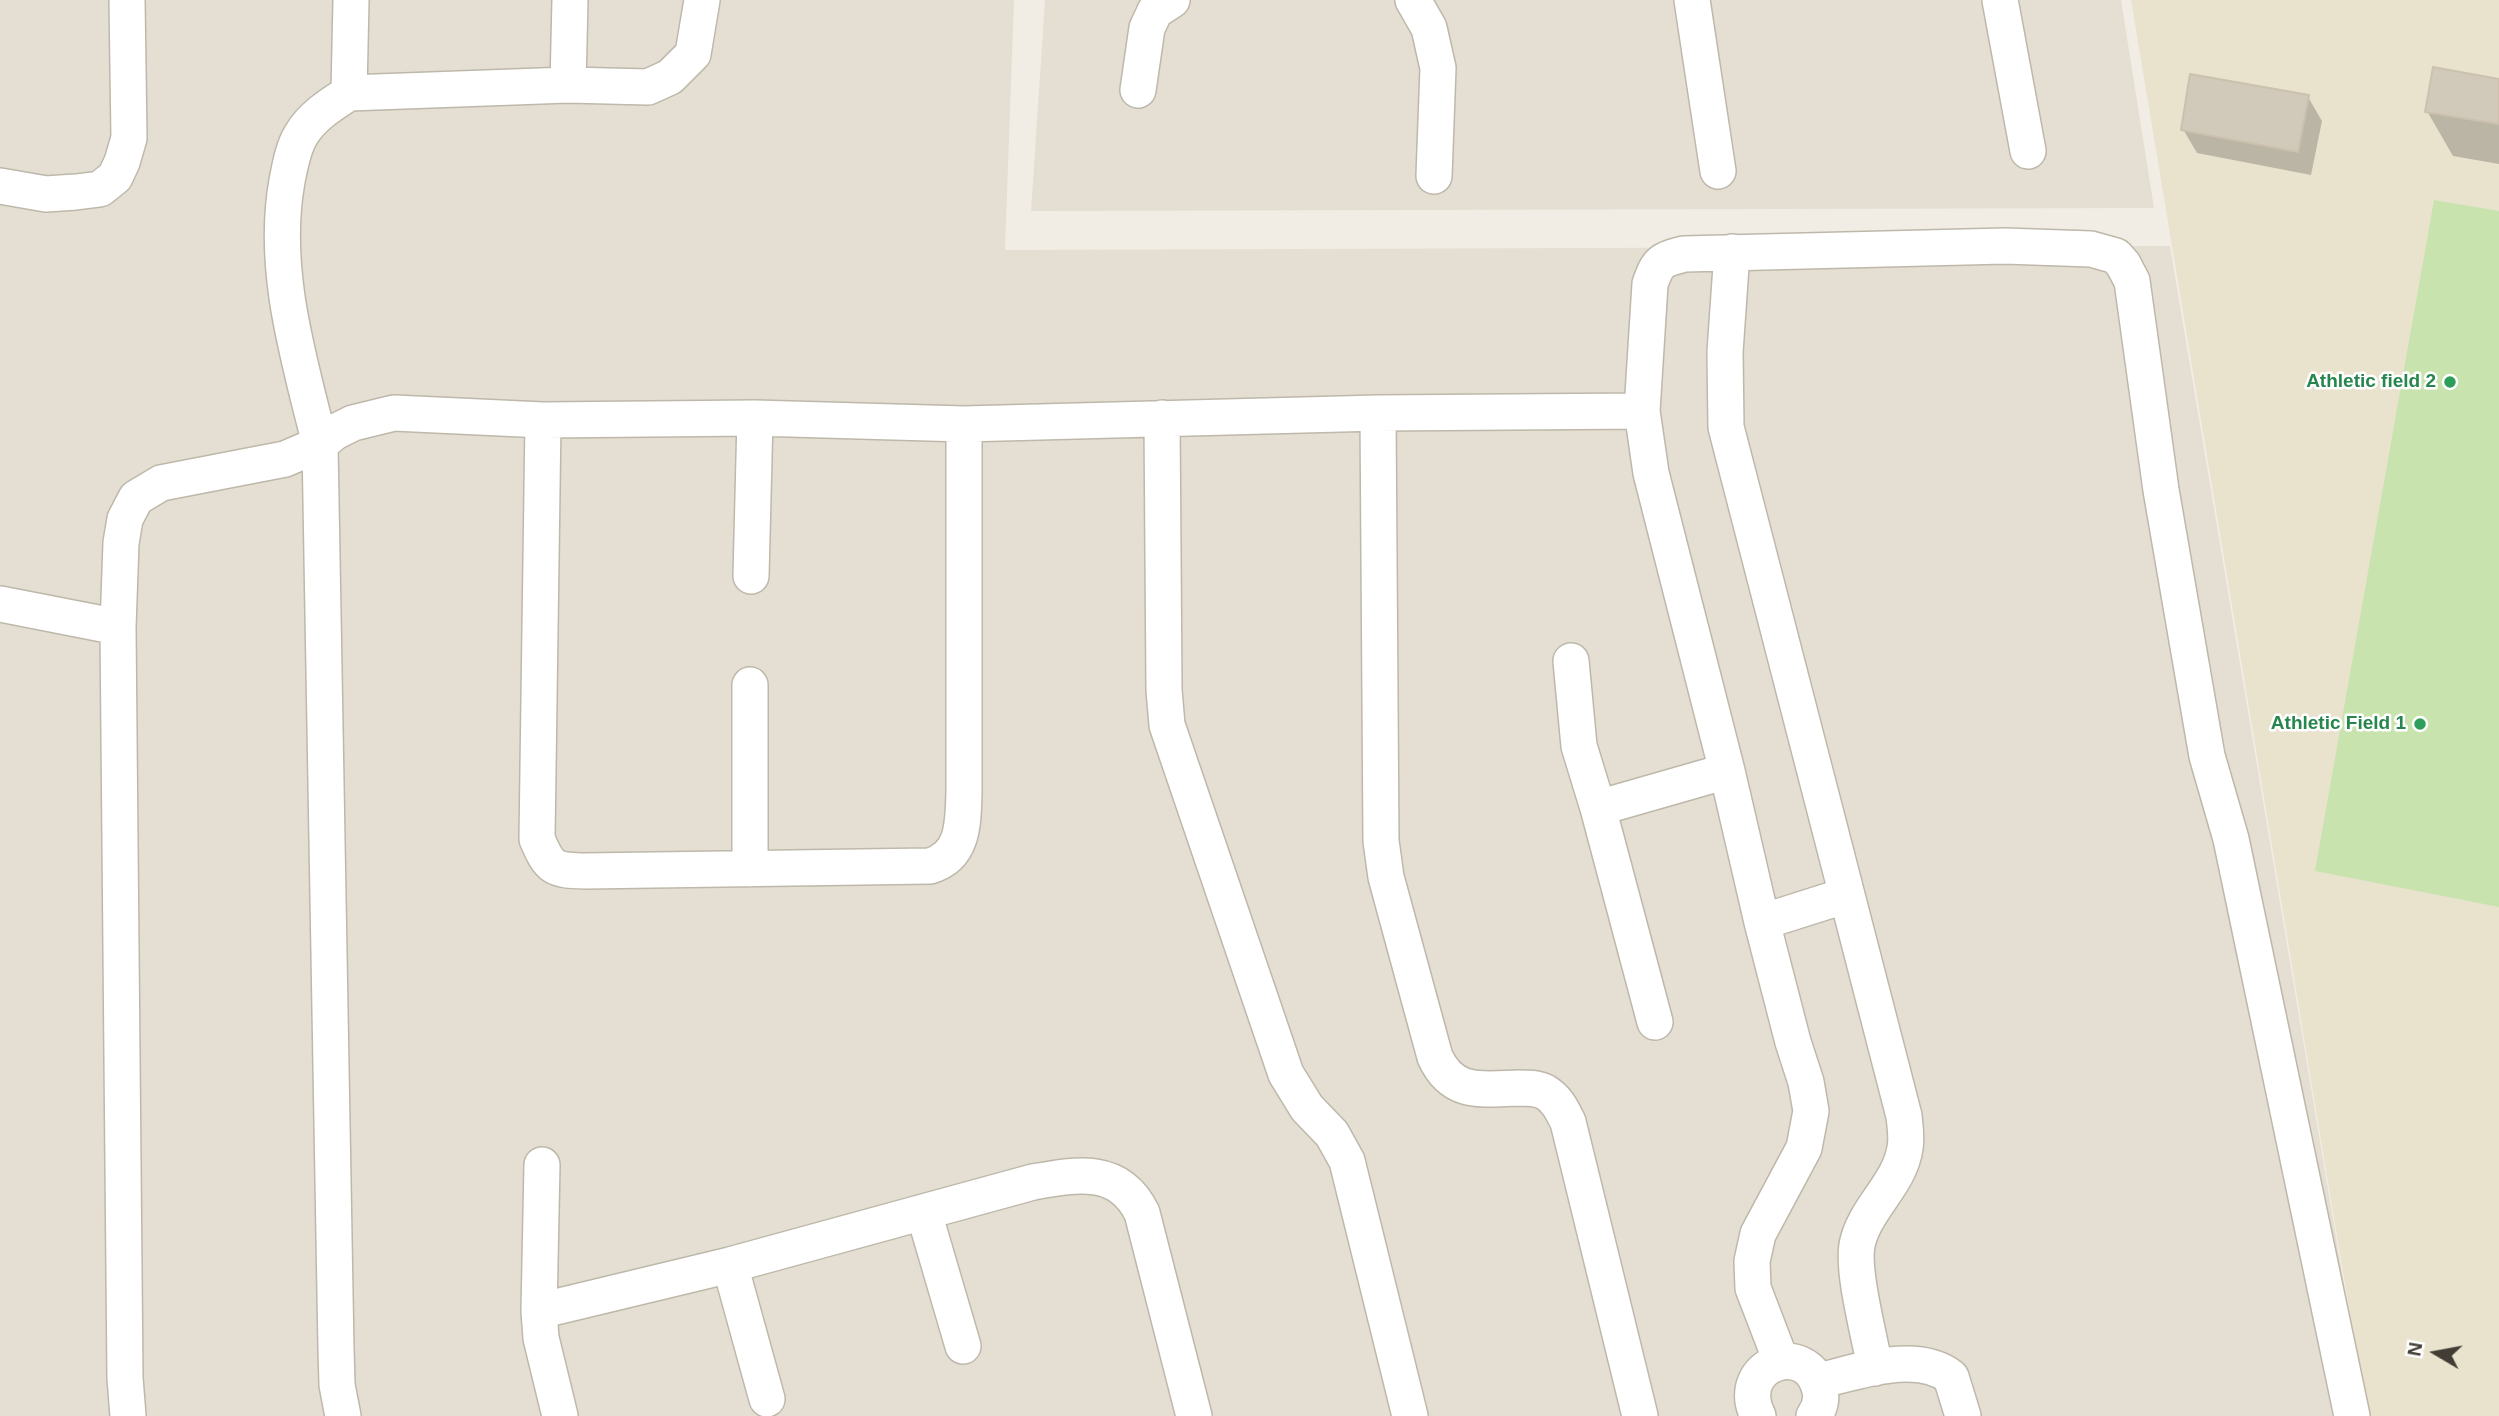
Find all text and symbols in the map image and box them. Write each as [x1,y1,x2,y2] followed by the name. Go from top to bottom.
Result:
[2306,371,2436,393] place label: Athletic field 2
[2442,374,2458,390] marker: Athletic field 2
[2271,713,2406,735] place label: Athletic Field 1
[2412,716,2428,732] marker: Athletic Field 1
[2401,1318,2471,1388] north arrow
[2403,1341,2426,1358] text: N

